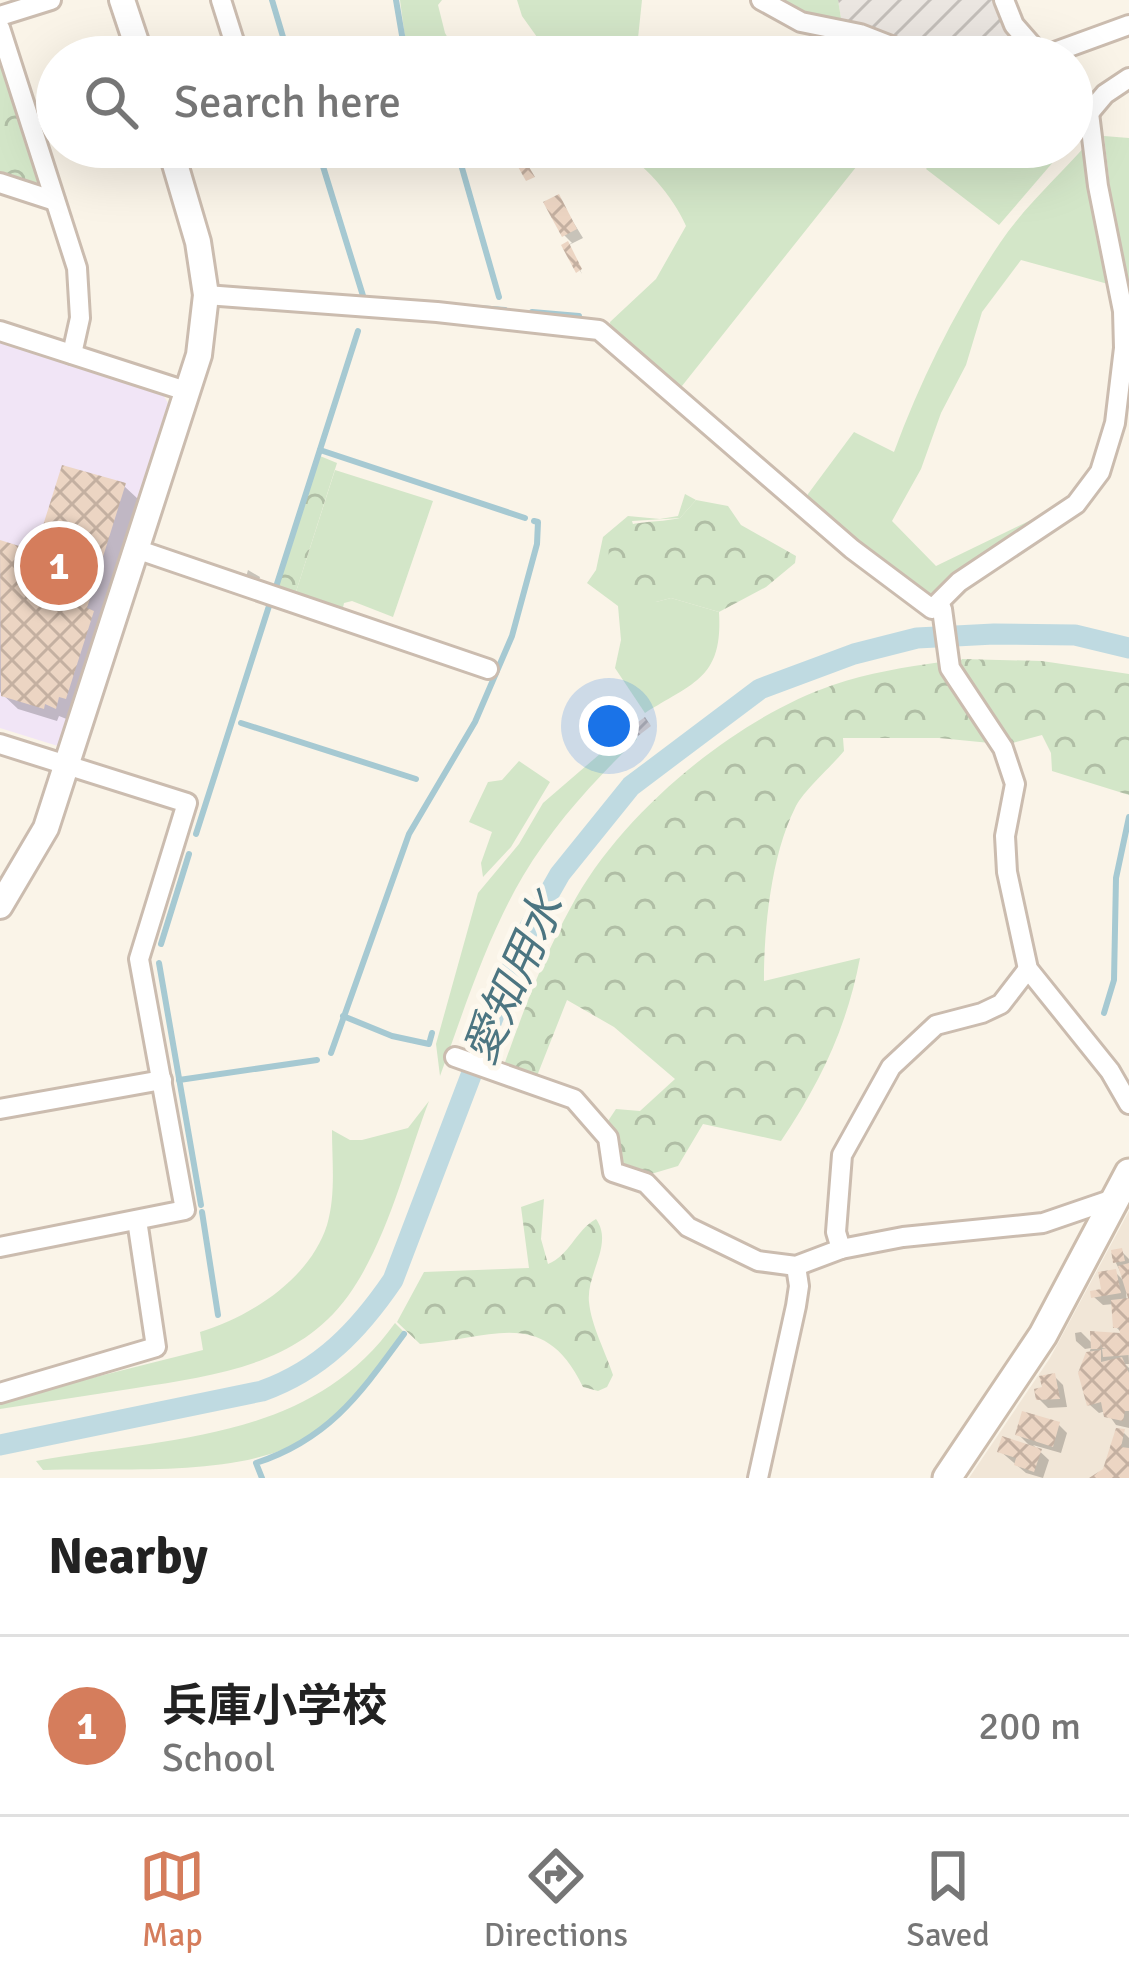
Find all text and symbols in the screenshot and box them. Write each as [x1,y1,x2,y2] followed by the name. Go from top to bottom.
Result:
[36,36,1093,168] search box
[78,69,144,135] icon: search
[174,75,401,130] text: Search here
[20,521,98,611] pin: 1
[579,696,639,756] your location
[452,881,578,1072] water label: 愛知用水
[48,1525,208,1588] text: Nearby
[162,1679,387,1734] text: 兵庫小学校
[76,1702,98,1750] text: 1
[978,1702,1081,1750] text: 200 m
[162,1734,275,1782] text: School
[139,1843,205,1956] tab: Map
[484,1843,628,1956] tab: Directions
[907,1843,990,1956] tab: Saved

